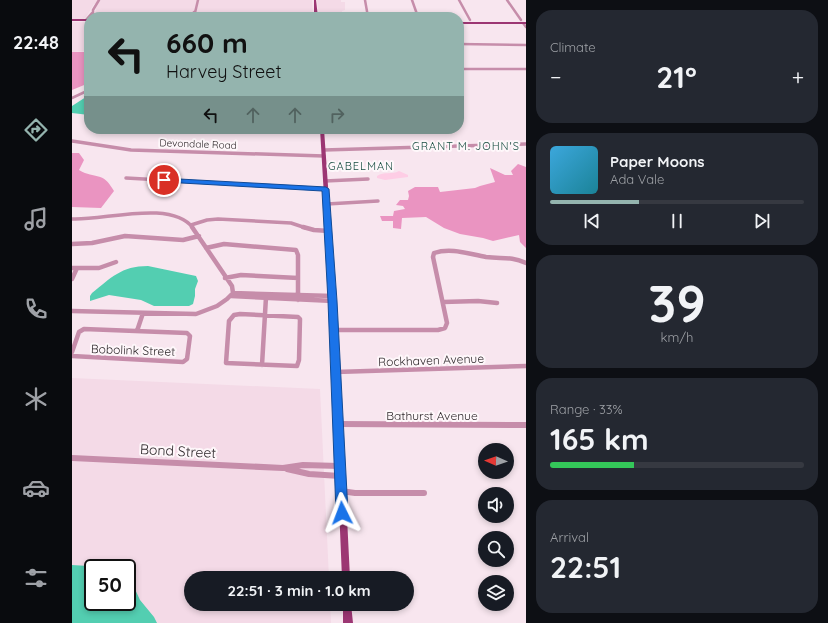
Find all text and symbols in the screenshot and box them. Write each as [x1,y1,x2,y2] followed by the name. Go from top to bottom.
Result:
[166,25,248,60] text: 660 m
[100,28,152,80] icon: left
[13,31,59,54] text: 22:48
[550,39,596,55] text: Climate
[656,58,697,96] text: 21°
[166,60,282,83] text: Harvey Street
[550,63,561,91] text: −
[792,63,804,91] text: +
[200,104,222,126] icon: left
[242,104,264,126] icon: ahead
[284,104,306,126] icon: ahead
[326,104,348,126] icon: right
[22,116,50,144] icon: directions
[159,136,237,152] street label: Devondale Road
[412,139,520,153] district label: GRANT M. JOHN'S
[610,152,705,171] text: Paper Moons
[328,159,394,173] district label: GABELMAN
[147,163,181,197] pin
[153,169,175,191] icon: arrive
[610,171,664,187] text: Ada Vale
[22,205,50,233] icon: music
[581,210,603,232] icon: previous
[666,210,688,232] icon: pause
[751,210,773,232] icon: next
[648,270,706,335] text: 39
[22,295,50,323] icon: phone
[661,329,693,345] text: km/h
[91,341,175,359] street label: Bobolink Street
[378,351,484,369] street label: Rockhaven Avenue
[22,385,50,413] icon: climate
[550,401,623,417] text: Range · 33%
[386,408,478,423] street label: Bathurst Avenue
[550,420,649,458] text: 165 km
[139,440,217,462] street label: Bond Street
[478,443,514,479] north arrow
[478,443,514,611] map controls
[22,474,50,502] icon: car
[478,487,514,523] button: sound
[321,492,363,534] position arrow
[550,529,589,545] text: Arrival
[478,531,514,567] button: search
[550,548,621,586] text: 22:51
[84,559,136,611] speed limit sign: 50
[22,564,50,592] icon: filters
[478,575,514,611] button: layers
[227,581,371,600] text: 22:51 · 3 min · 1.0 km

